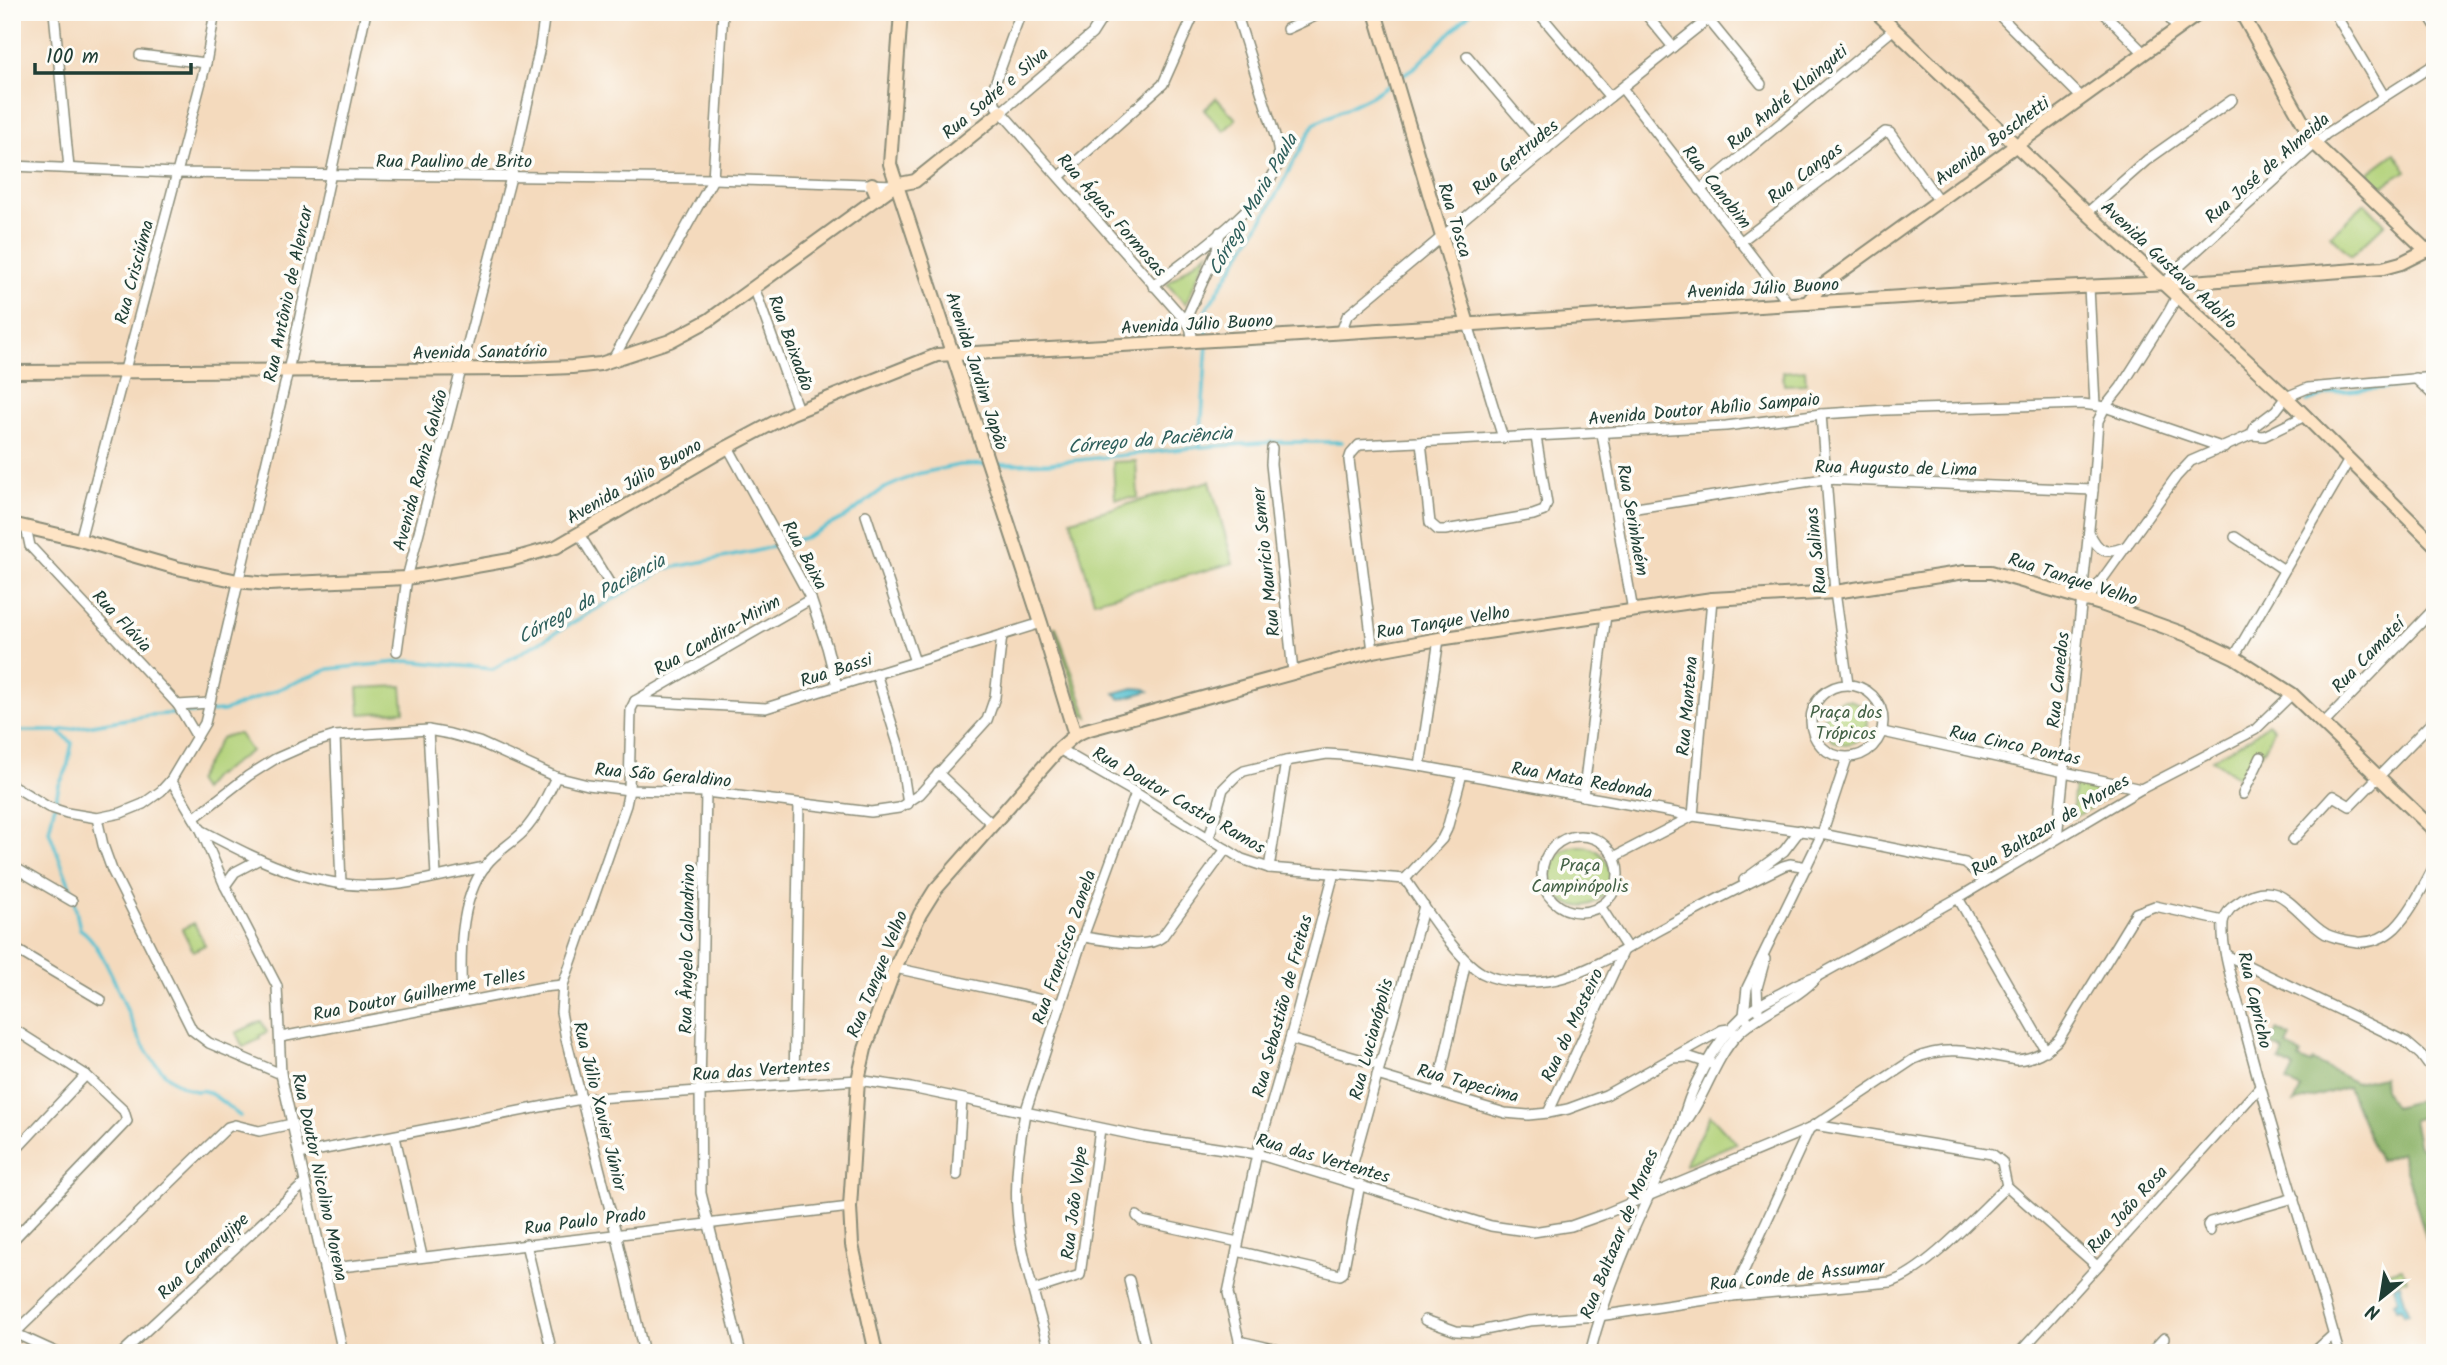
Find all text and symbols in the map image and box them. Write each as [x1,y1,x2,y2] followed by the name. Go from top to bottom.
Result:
[35,32,191,76] scale bar
[1721,38,1856,158] street label: Rua André Klainguti
[46,41,99,74] text: 100 m
[936,41,1056,148] street label: Rua Sodré e Silva
[1929,90,2057,194] street label: Avenida Boschetti
[2199,106,2337,232] street label: Rua José de Almeida
[1466,113,1566,203] street label: Rua Gertrudes
[1201,127,1307,282] water label: Córrego Maria Paula
[1762,136,1850,212] street label: Rua Cangas
[1674,140,1758,236] street label: Rua Canobim
[376,148,532,177] street label: Rua Paulino de Brito
[1049,148,1173,285] street label: Rua Águas Formosas
[1428,180,1479,261] street label: Rua Tosca
[2093,195,2243,337] street label: Avenida Gustavo Adolfo
[257,203,323,385] street label: Rua Antônio de Alencar
[108,217,163,328] street label: Rua Crisciúma
[1686,271,1840,308] street label: Avenida Júlio Buono
[936,289,1015,454] street label: Avenida Jardim Japão
[759,291,820,396] street label: Rua Baixadão
[1120,307,1274,344] street label: Avenida Júlio Buono
[412,338,548,369] street label: Avenida Sanatório
[386,386,457,554] street label: Avenida Ramiz Galvão
[1587,386,1821,435] street label: Avenida Doutor Abílio Sampaio
[1067,419,1235,463] water label: Córrego da Paciência
[562,432,708,533] street label: Avenida Júlio Buono
[1814,454,1978,485] street label: Rua Augusto de Lima
[1607,462,1656,578] street label: Rua Serinhaém
[1245,485,1290,638] street label: Rua Maurício Semer
[1798,506,1836,596] street label: Rua Salinas
[773,516,834,596] street label: Rua Baixa
[513,546,672,653] water label: Córrego da Paciência
[2004,546,2141,615] street label: Rua Tanque Velho
[84,584,158,660] street label: Rua Flávia
[649,588,787,685] street label: Rua Candira-Mirim
[1374,599,1512,648] street label: Rua Tanque Velho
[2325,609,2415,701] street label: Rua Camateí
[2040,630,2079,730] street label: Rua Canedos
[797,646,877,697] street label: Rua Bassi
[1670,655,1707,757] street label: Rua Mantena
[1810,699,1883,749] park label: Praça dos Trópicos
[1946,718,2083,775] street label: Rua Cinco Pontas
[1086,740,1271,863] street label: Rua Doutor Castro Ramos
[1509,755,1655,808] street label: Rua Mata Redonda
[593,756,732,797] street label: Rua São Geraldino
[1966,767,2136,885] street label: Rua Baltazar de Moraes
[1531,852,1629,902] park label: Praça Campinópolis
[673,864,704,1034] street label: Rua Ângelo Calandrino
[1025,866,1105,1029] street label: Rua Francisco Zanela
[840,907,917,1043] street label: Rua Tanque Velho
[1245,911,1322,1101] street label: Rua Sebastião de Freitas
[2228,949,2279,1052] street label: Rua Capricho
[311,961,528,1030] street label: Rua Doutor Guilherme Telles
[1534,964,1612,1087] street label: Rua do Mosteiro
[1342,975,1403,1103] street label: Rua Lucianópolis
[563,1019,634,1195] street label: Rua Júlio Xavier Júnior
[691,1052,831,1091] street label: Rua das Vertentes
[1413,1057,1522,1112] street label: Rua Tapecima
[282,1070,355,1284] street label: Rua Doutor Nicolino Morena
[1252,1126,1393,1193] street label: Rua das Vertentes
[1054,1145,1097,1262] street label: Rua João Volpe
[1573,1145,1668,1324] street label: Rua Baltazar de Moraes
[2081,1159,2176,1261] street label: Rua João Rosa
[522,1201,648,1244] street label: Rua Paulo Prado
[151,1207,257,1308] street label: Rua Camarujipe
[1708,1253,1887,1300] street label: Rua Conde de Assumar
[2346,1264,2416,1334] north arrow
[2361,1295,2386,1327] text: N

